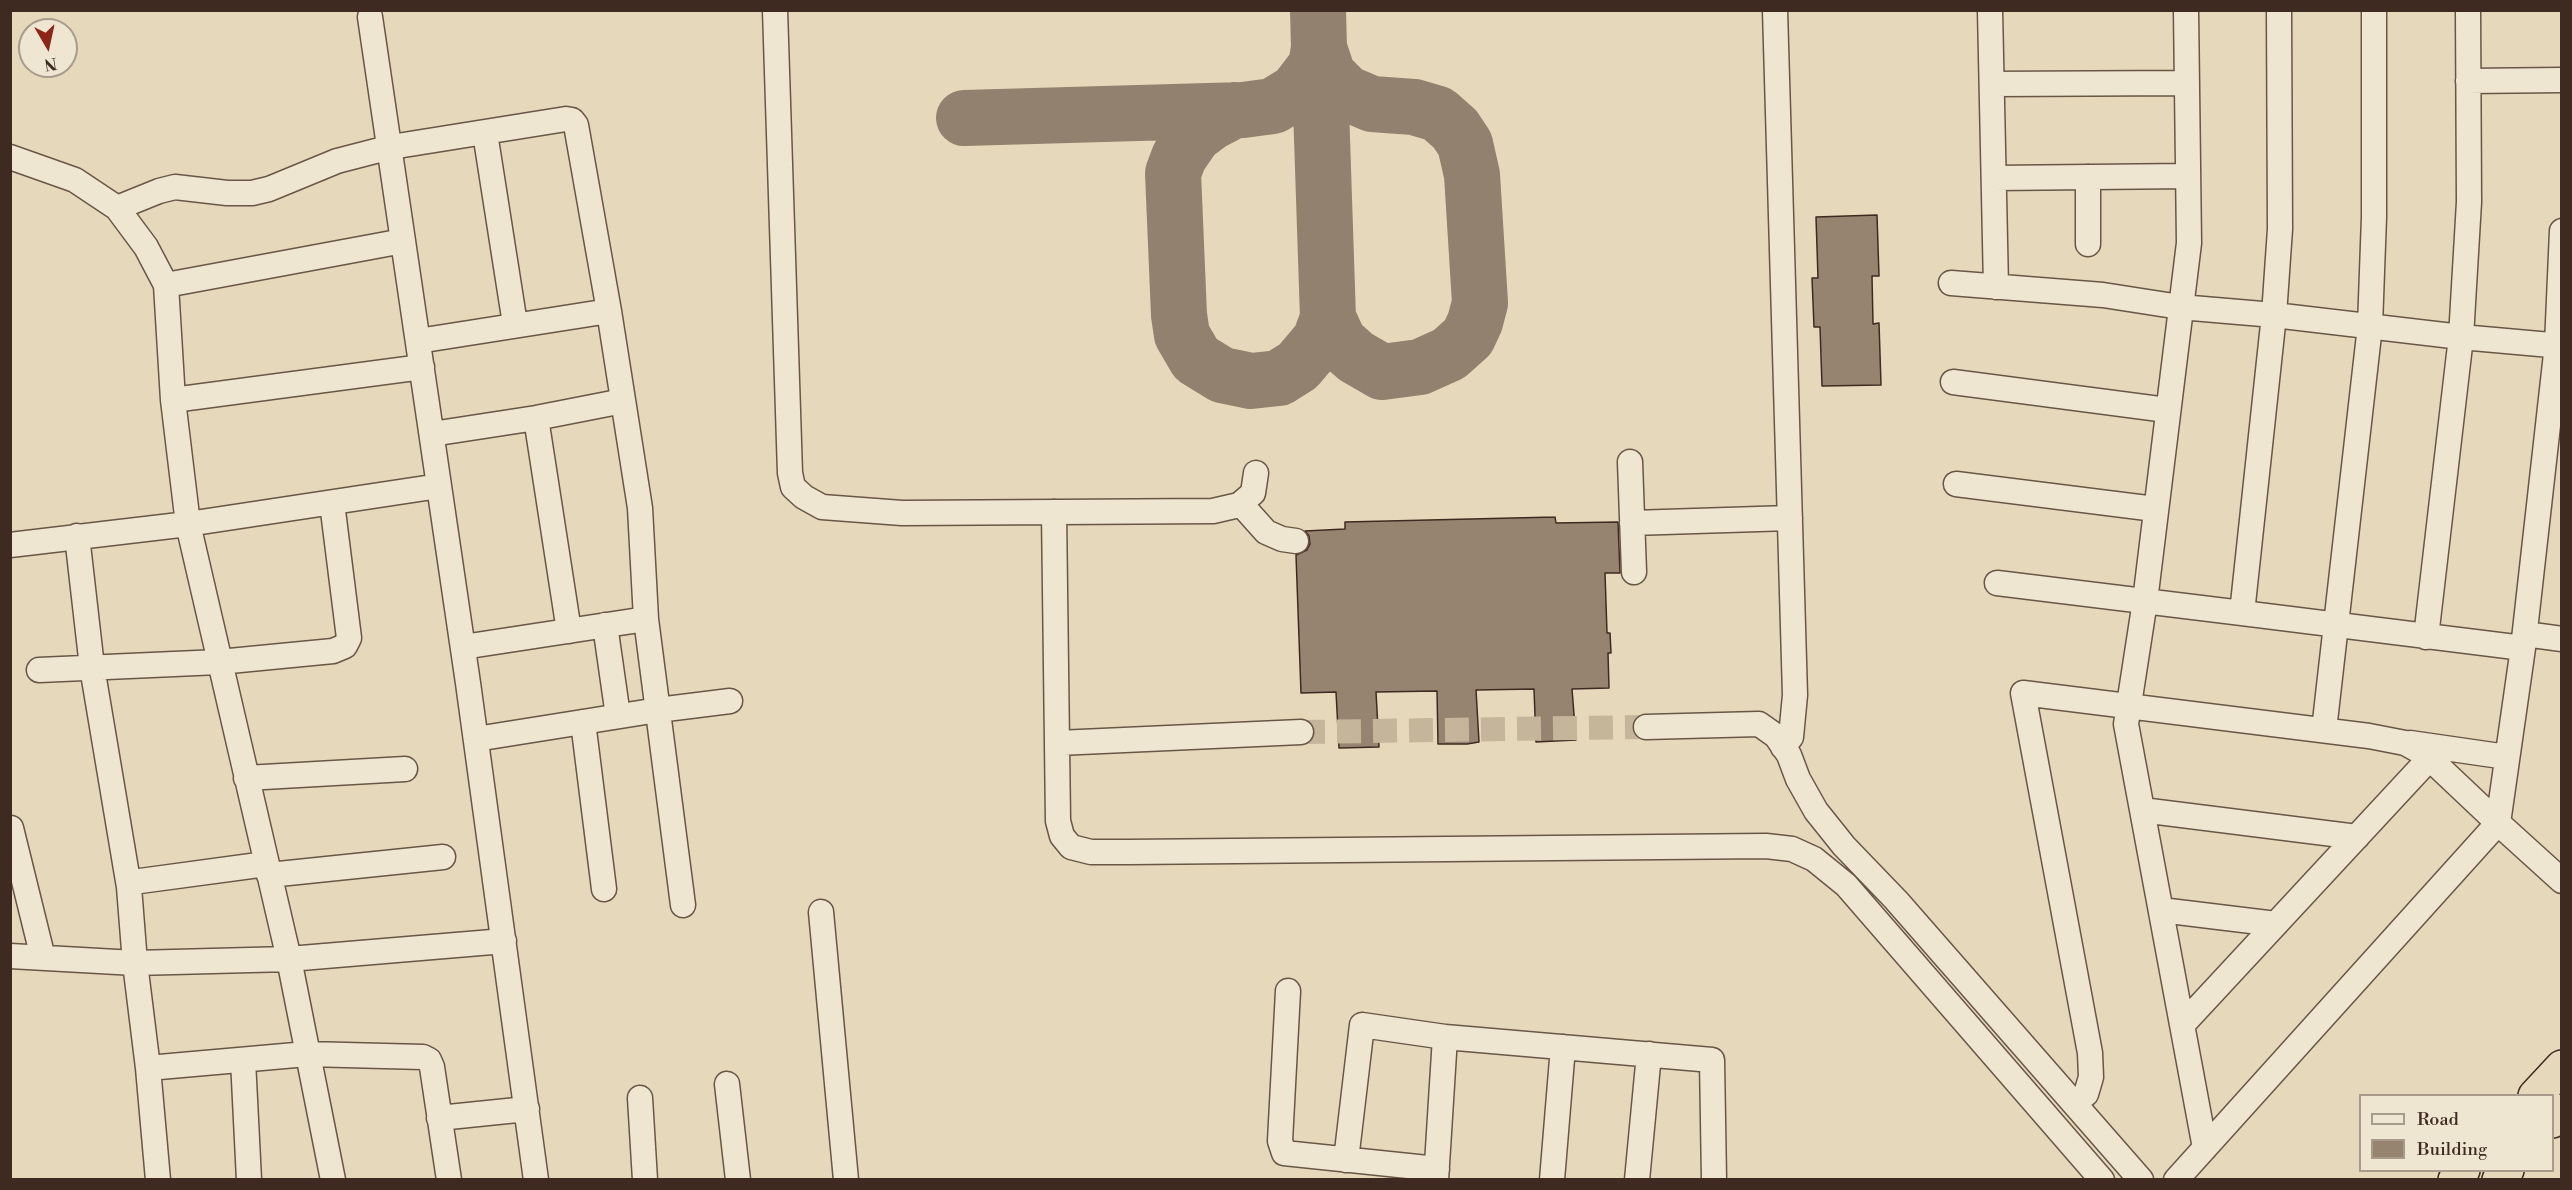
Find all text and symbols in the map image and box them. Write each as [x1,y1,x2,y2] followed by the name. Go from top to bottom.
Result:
[18,18,78,78] north arrow
[43,53,58,75] text: N
[2359,1094,2554,1172] legend
[2417,1108,2459,1131] text: Road
[2417,1138,2487,1161] text: Building

